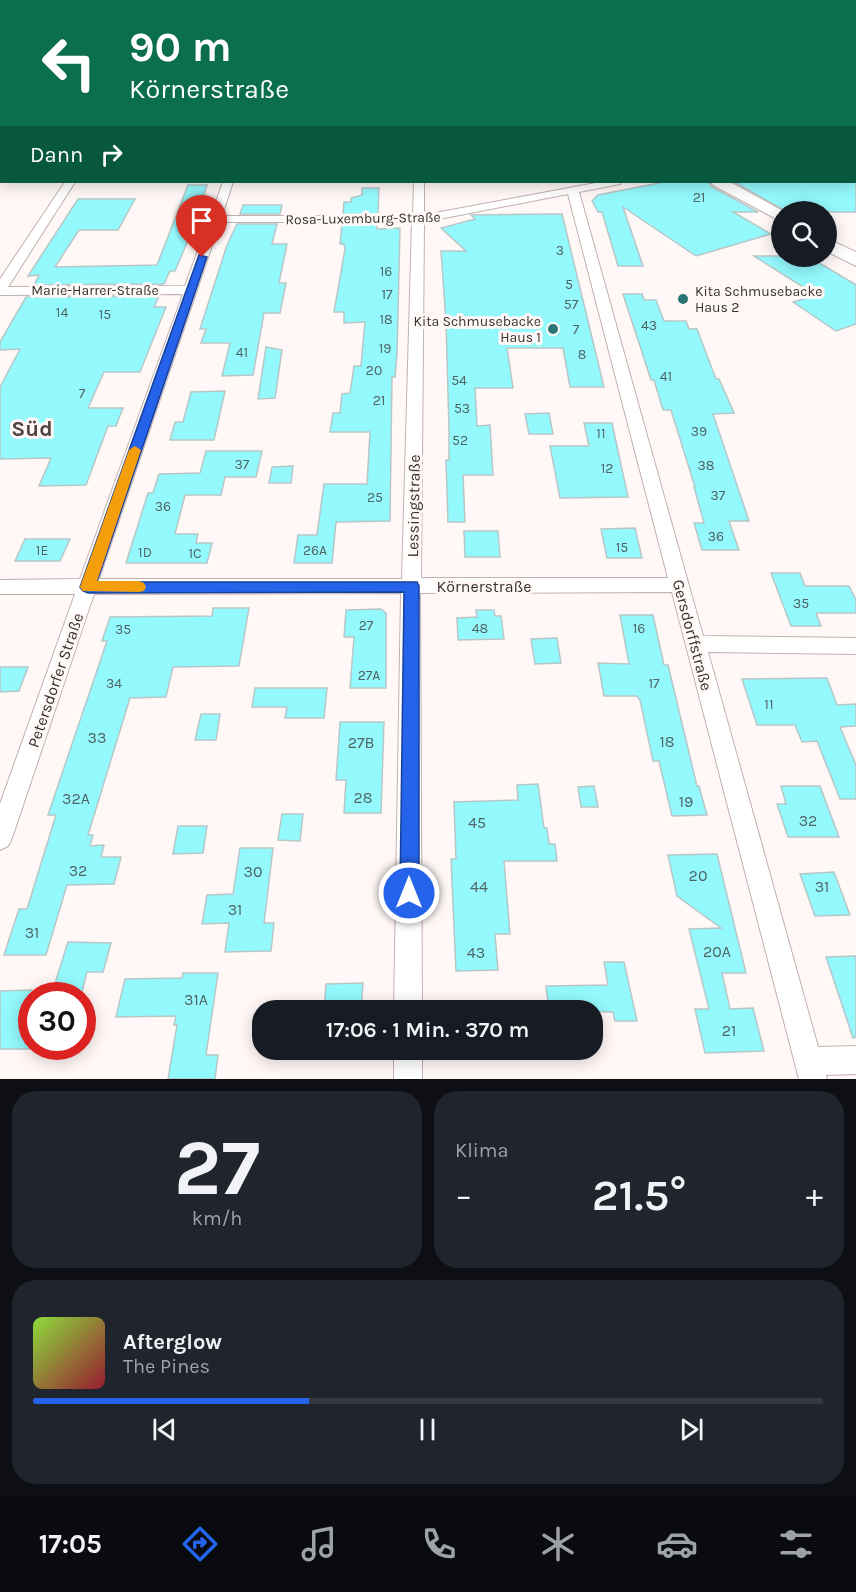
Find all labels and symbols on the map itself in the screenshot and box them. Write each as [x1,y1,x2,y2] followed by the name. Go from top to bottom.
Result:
[693,189,705,206] house number: 21
[176,195,227,257] pin
[285,209,441,228] street label: Rosa-Luxemburg-Straße
[556,242,564,259] house number: 3
[380,263,392,280] house number: 16
[565,276,573,293] house number: 5
[31,282,159,299] street label: Marie-Harrer-Straße
[695,283,823,316] place label: Kita Schmusebacke Haus 2
[381,286,393,303] house number: 17
[676,292,690,306] marker: Kita Schmusebacke Haus 2
[564,296,579,313] house number: 57
[56,304,68,321] house number: 14
[99,306,111,323] house number: 15
[379,311,393,328] house number: 18
[413,313,541,346] place label: Kita Schmusebacke Haus 1
[641,317,657,334] house number: 43
[573,321,580,338] house number: 7
[546,322,560,336] marker: Kita Schmusebacke Haus 1
[379,340,391,357] house number: 19
[236,344,248,361] house number: 41
[578,346,586,363] house number: 8
[366,362,382,379] house number: 20
[660,368,672,385] house number: 41
[451,372,467,389] house number: 54
[79,385,86,402] house number: 7
[373,392,385,409] house number: 21
[454,400,470,417] house number: 53
[11,416,53,442] district label: Süd
[691,423,707,440] house number: 39
[596,425,606,442] house number: 11
[452,432,468,449] house number: 52
[403,454,424,558] street label: Lessingstraße
[235,456,250,473] house number: 37
[698,457,714,474] house number: 38
[601,460,613,477] house number: 12
[711,487,726,504] house number: 37
[367,489,383,506] house number: 25
[155,498,171,515] house number: 36
[708,528,724,545] house number: 36
[616,539,628,556] house number: 15
[36,542,48,559] house number: 1E
[303,542,327,559] house number: 26A
[138,544,152,561] house number: 1D
[188,545,202,562] house number: 1C
[437,577,531,596] street label: Körnerstraße
[669,577,716,693] street label: Gersdorffstraße
[793,595,809,612] house number: 35
[24,610,87,750] street label: Petersdorfer Straße
[359,617,374,634] house number: 27
[472,620,488,637] house number: 48
[633,620,645,637] house number: 16
[115,621,131,638] house number: 35
[358,667,380,684] house number: 27A
[106,675,122,692] house number: 34
[648,675,660,692] house number: 17
[764,696,774,713] house number: 11
[88,728,106,747] house number: 33
[659,732,675,751] house number: 18
[348,733,374,752] house number: 27B
[353,788,373,807] house number: 28
[62,789,90,808] house number: 32A
[679,792,693,811] house number: 19
[799,811,817,830] house number: 32
[468,813,486,832] house number: 45
[69,861,87,880] house number: 32
[377,861,441,925] position arrow
[244,862,262,881] house number: 30
[689,866,707,885] house number: 20
[470,877,488,896] house number: 44
[815,877,829,896] house number: 31
[228,900,242,919] house number: 31
[25,923,39,942] house number: 31
[703,942,731,961] house number: 20A
[467,943,485,962] house number: 43
[18,982,96,1060] speed limit sign: 30
[184,990,208,1009] house number: 31A
[722,1021,736,1040] house number: 21

